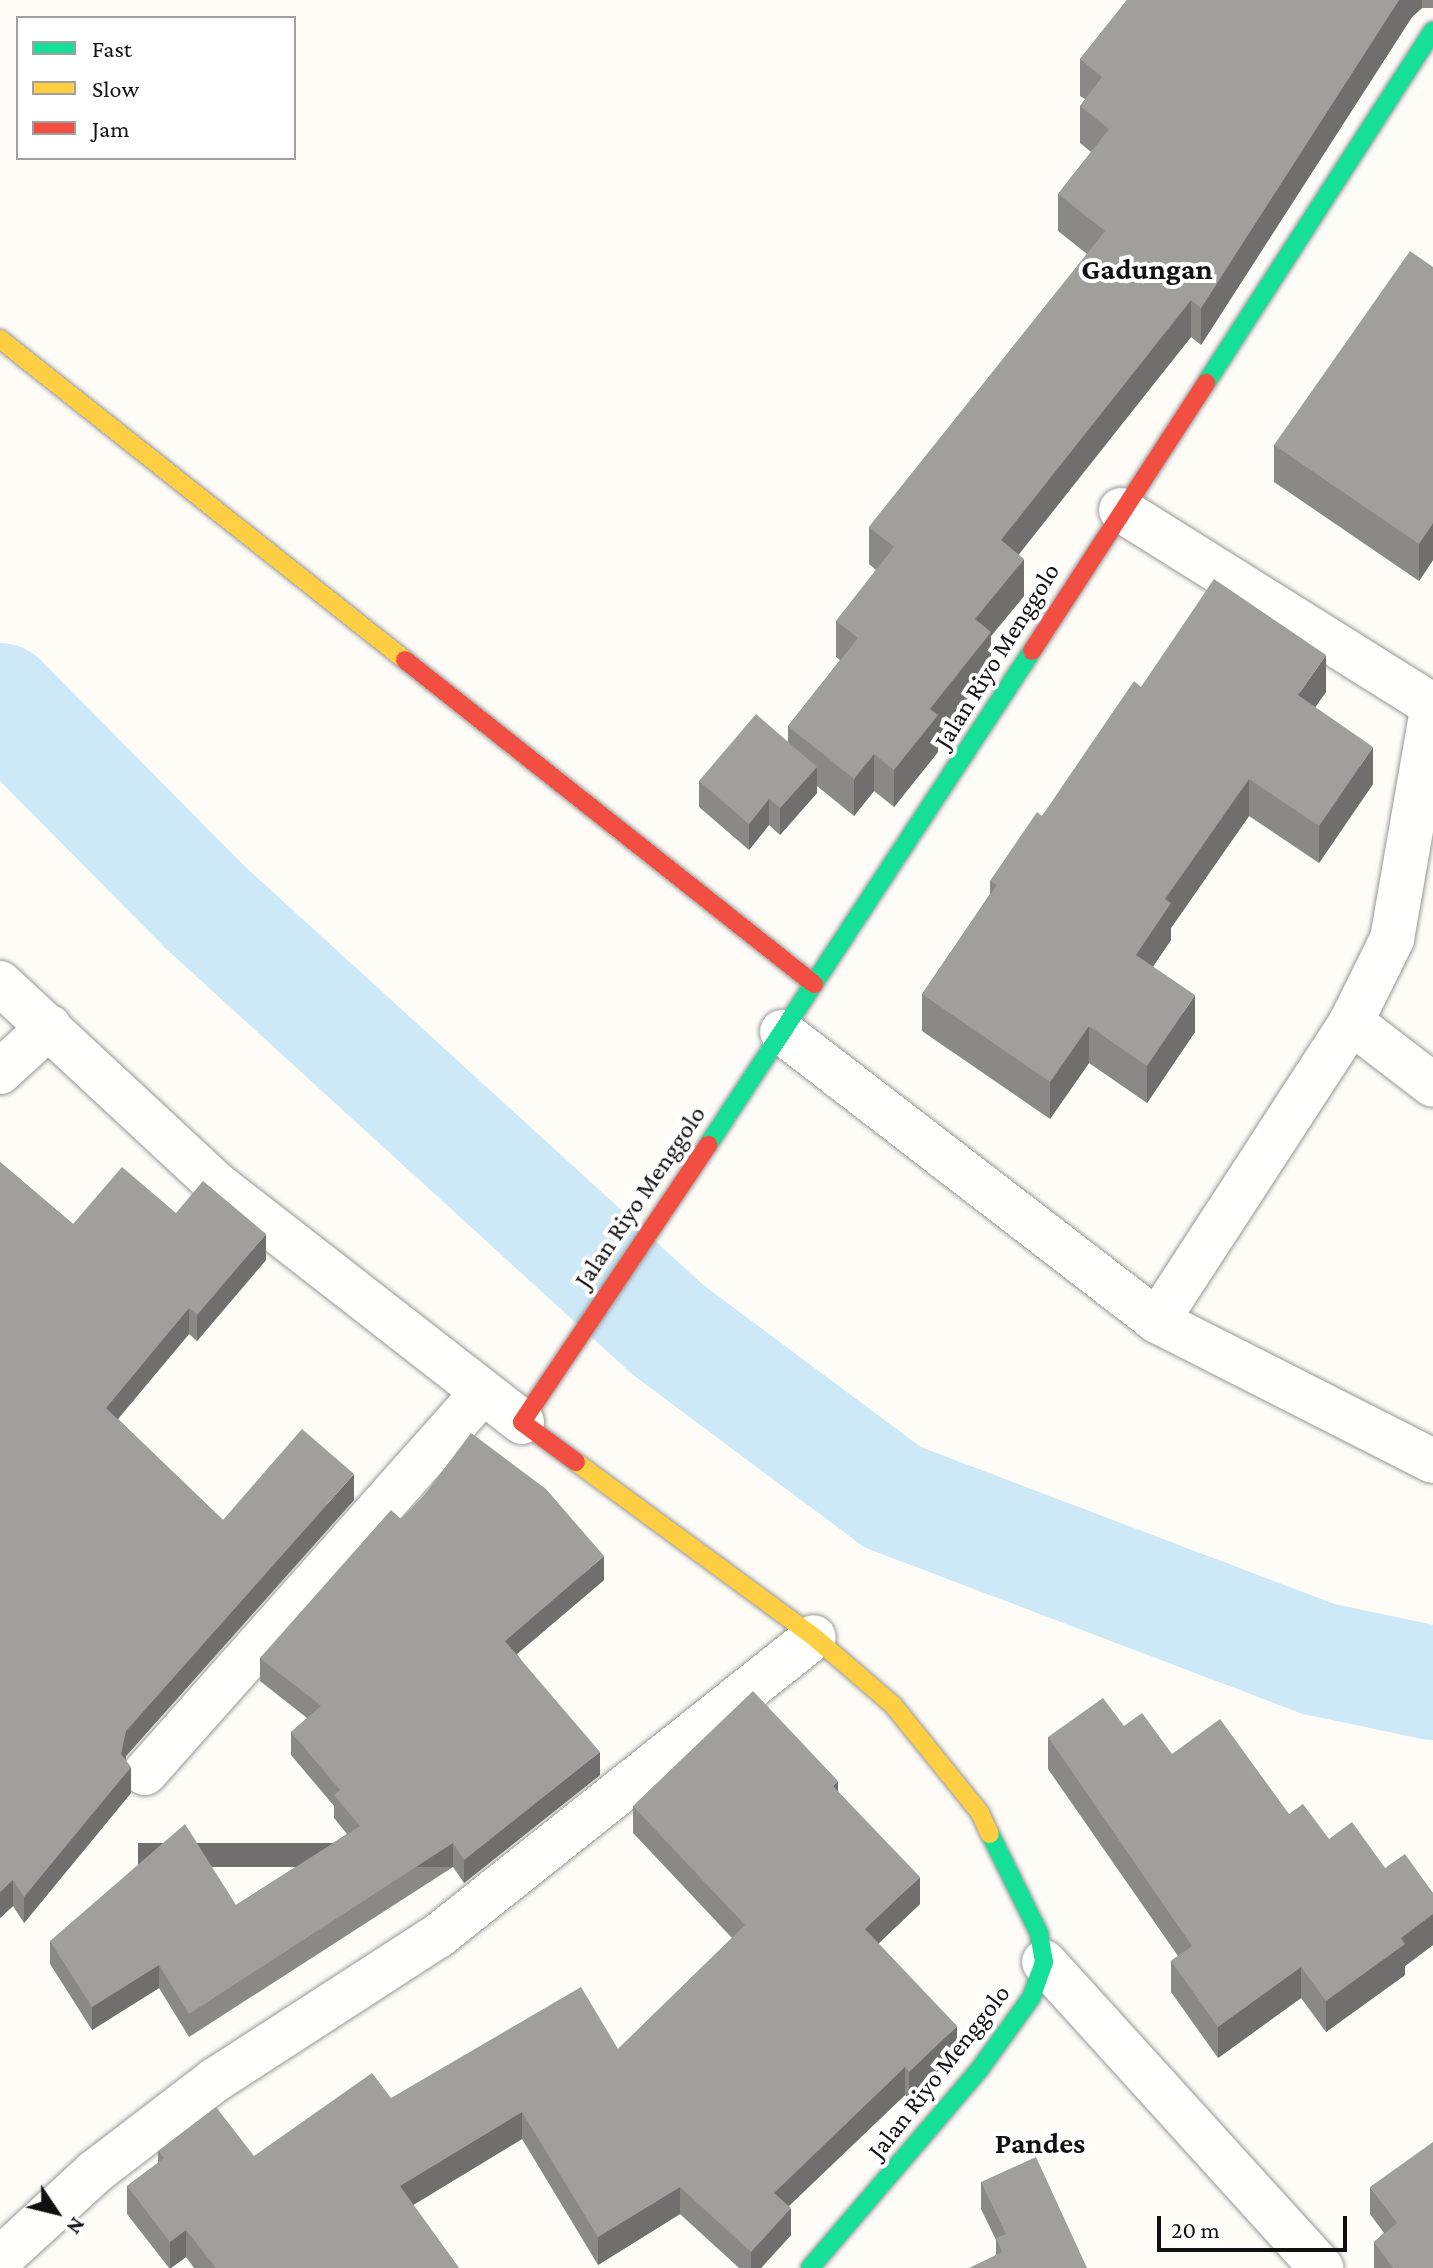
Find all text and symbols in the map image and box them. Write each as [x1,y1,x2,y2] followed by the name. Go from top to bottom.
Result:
[16,16,296,160] legend
[92,35,132,62] text: Fast
[92,75,139,102] text: Slow
[92,115,130,142] text: Jam
[1081,251,1213,287] district label: Gadungan
[927,558,1067,754] street label: Jalan Riyo Menggolo
[568,1100,712,1294] street label: Jalan Riyo Menggolo
[861,1979,1017,2165] street label: Jalan Riyo Menggolo
[995,2125,1085,2161] district label: Pandes
[16,2172,96,2252] north arrow
[1161,2200,1351,2250] scale bar
[62,2213,91,2239] text: N
[1171,2216,1220,2243] text: 20 m

